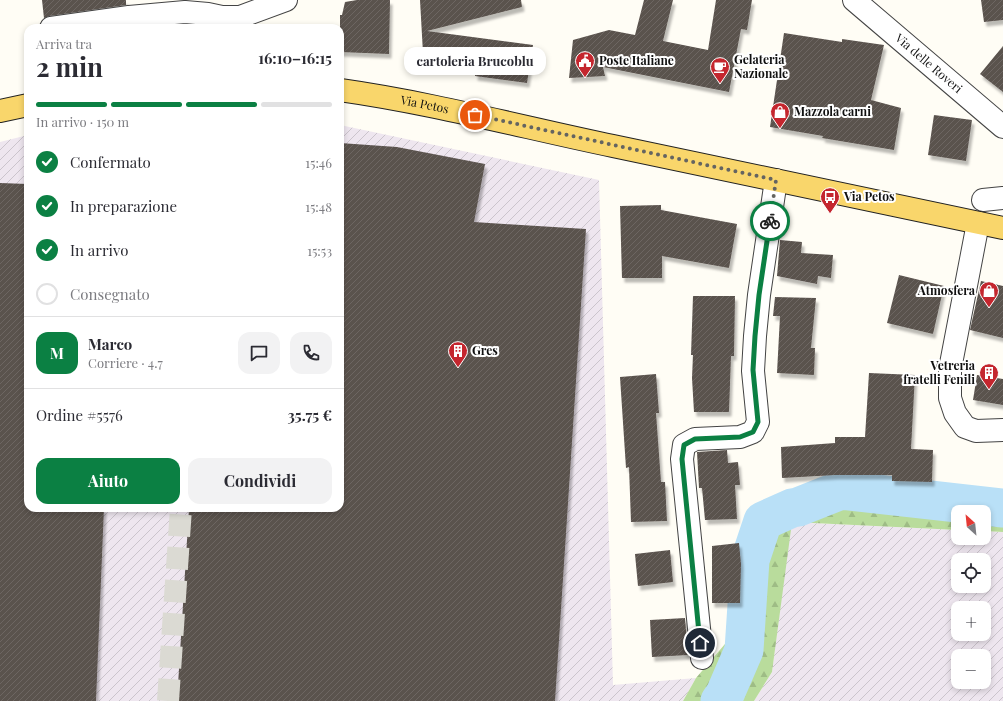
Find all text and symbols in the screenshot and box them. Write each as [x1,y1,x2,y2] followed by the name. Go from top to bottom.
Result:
[892,29,967,96] street label: Via delle Roveri
[36,35,92,52] text: Arriva tra
[404,47,546,75] callout: cartoleria Brucoblu
[258,48,332,68] text: 16:10–16:15
[36,49,103,84] text: 2 min
[574,50,596,78] public building icon: Poste Italiane
[734,51,788,81] place label: Gelateria Nazionale
[416,52,534,69] text: cartoleria Brucoblu
[599,52,674,68] place label: Poste Italiane
[709,56,731,84] cafe icon: Gelateria Nazionale
[398,91,450,116] street label: Via Petos
[458,98,492,132] pin
[769,101,791,129] shop icon: Mazzola carni
[794,103,871,119] place label: Mazzola carni
[464,104,486,126] icon: bag
[36,113,129,130] text: In arrivo · 150 m
[36,151,58,173] icon: check
[70,152,151,172] text: Confermato
[305,154,332,171] text: 15:46
[819,186,841,214] bus stop icon: Via Petos
[843,188,895,204] place label: Via Petos
[36,195,58,217] icon: check
[70,196,177,216] text: In preparazione
[305,198,332,215] text: 15:48
[750,201,790,241] courier
[759,210,781,232] icon: bike
[36,239,58,261] icon: check
[70,240,128,260] text: In arrivo
[307,242,332,259] text: 15:53
[978,280,1000,308] shop icon: Atmosfera
[917,282,976,298] place label: Atmosfera
[70,284,150,304] text: Consegnato
[238,332,280,374] button: chat
[290,332,332,374] button: phone
[88,334,132,354] text: Marco
[447,340,469,368] building icon: Gres
[472,342,498,358] place label: Gres
[50,343,64,363] text: M
[88,354,163,371] text: Corriere · 4.7
[903,357,976,387] place label: Vetreria fratelli Fenili
[978,362,1000,390] building icon: Vetreria fratelli Fenili
[36,405,123,425] text: Ordine #5576
[287,405,332,425] text: 35.75 €
[36,458,180,504] button: Aiuto
[188,458,332,504] button: Condividi
[951,505,991,545] north arrow
[951,505,991,689] map controls
[951,553,991,593] button: locate
[951,601,991,641] button: +
[683,626,717,660] pin
[689,632,711,654] icon: home
[951,649,991,689] button: −

